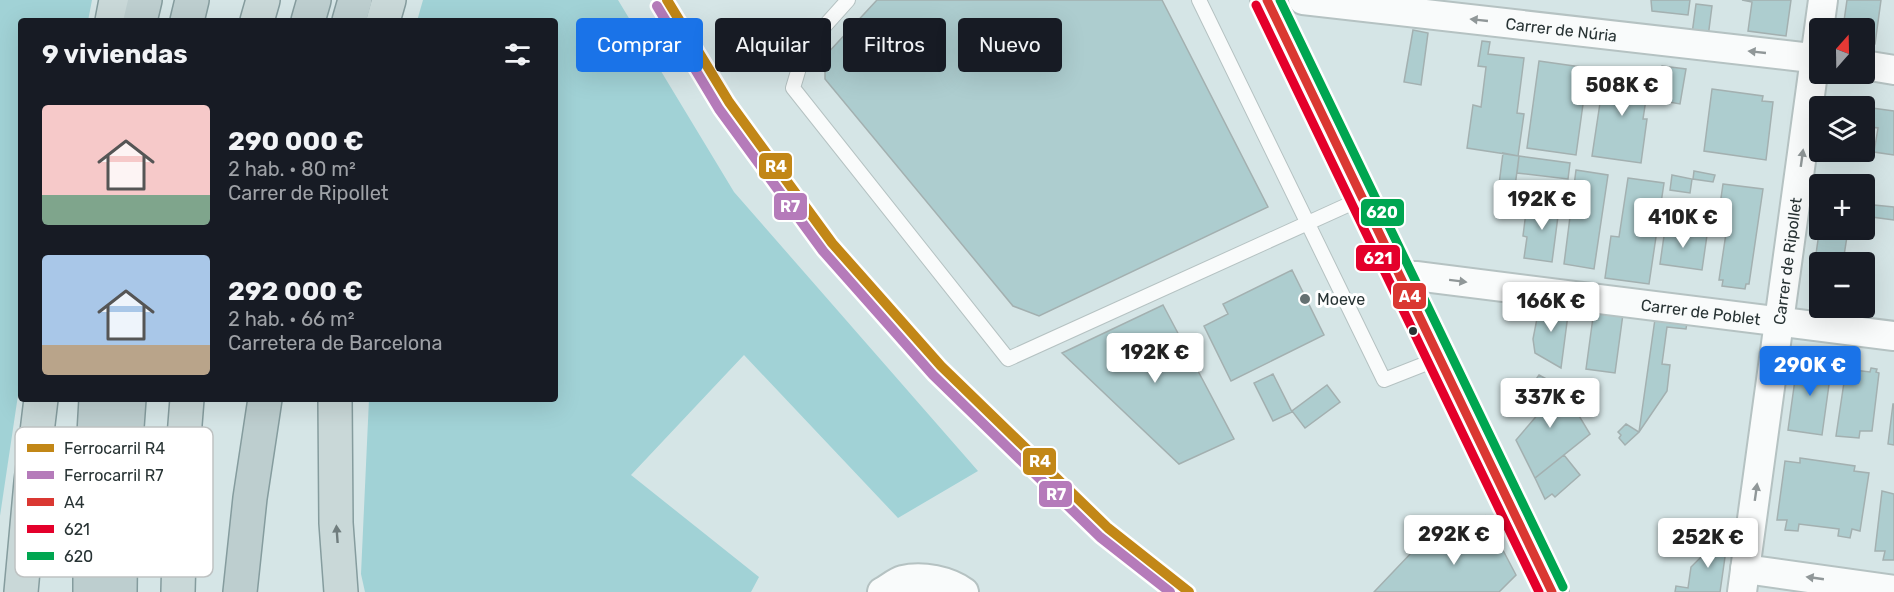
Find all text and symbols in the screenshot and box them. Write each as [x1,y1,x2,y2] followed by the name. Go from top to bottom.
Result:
[1505,14,1618,45] street label: Carrer de Núria
[1470,15,1489,25] one-way arrow
[576,18,703,72] chip: Comprar
[715,18,831,72] chip: Alquilar
[843,18,946,72] chip: Filtros
[958,18,1062,72] chip: Nuevo
[1809,18,1875,84] north arrow
[1809,18,1875,318] map controls
[501,38,534,71] icon: filters
[42,39,188,70] text: 9 viviendas
[1747,47,1766,56] one-way arrow
[1573,66,1671,117] pin: 508K €
[1585,73,1659,97] text: 508K €
[1809,96,1875,162] button: layers
[228,126,364,157] text: 290 000 €
[90,129,162,201] icon: home
[1797,148,1806,167] one-way arrow
[758,152,793,180] line badge: R4
[228,157,356,181] text: 2 hab. · 80 m²
[765,157,787,176] text: R4
[1809,174,1875,240] button: +
[1493,180,1591,231] pin: 192K €
[228,181,389,205] text: Carrer de Ripollet
[1508,187,1576,211] text: 192K €
[773,192,808,221] line badge: R7
[1769,196,1805,326] street label: Carrer de Ripollet
[780,197,800,216] text: R7
[1360,198,1405,227] line badge: 620
[1634,198,1732,249] pin: 410K €
[1366,203,1398,222] text: 620
[1648,205,1718,229] text: 410K €
[1355,244,1401,272] line badge: 621
[1364,249,1392,268] text: 621
[1809,252,1875,318] button: −
[228,276,363,307] text: 292 000 €
[1449,276,1468,286] one-way arrow
[90,279,162,351] icon: home
[1392,282,1427,310] line badge: A4
[1502,282,1600,333] pin: 166K €
[1399,287,1421,306] text: A4
[1516,289,1586,313] text: 166K €
[1317,290,1365,309] place label: Moeve
[1298,292,1312,306] marker: Moeve
[1640,295,1762,329] street label: Carrer de Poblet
[228,307,355,331] text: 2 hab. · 66 m²
[1407,325,1419,337] unlabelled marker
[228,331,442,355] text: Carretera de Barcelona
[1106,333,1204,384] pin: 192K €
[1121,340,1189,364] text: 192K €
[1761,346,1859,397] pin: 290K €
[1774,353,1846,377] text: 290K €
[1501,378,1599,429] pin: 337K €
[1515,385,1585,409] text: 337K €
[15,427,213,577] legend
[64,439,165,458] text: Ferrocarril R4
[1022,447,1057,476] line badge: R4
[1029,452,1051,471] text: R4
[64,466,164,485] text: Ferrocarril R7
[1038,480,1073,508] line badge: R7
[1751,483,1760,502] one-way arrow
[1046,485,1066,504] text: R7
[64,493,85,512] text: A4
[1405,515,1503,566] pin: 292K €
[1659,518,1757,569] pin: 252K €
[64,520,90,539] text: 621
[1418,522,1490,546] text: 292K €
[332,524,342,543] one-way arrow
[1672,525,1744,549] text: 252K €
[64,547,93,566] text: 620
[1806,574,1825,583] one-way arrow

